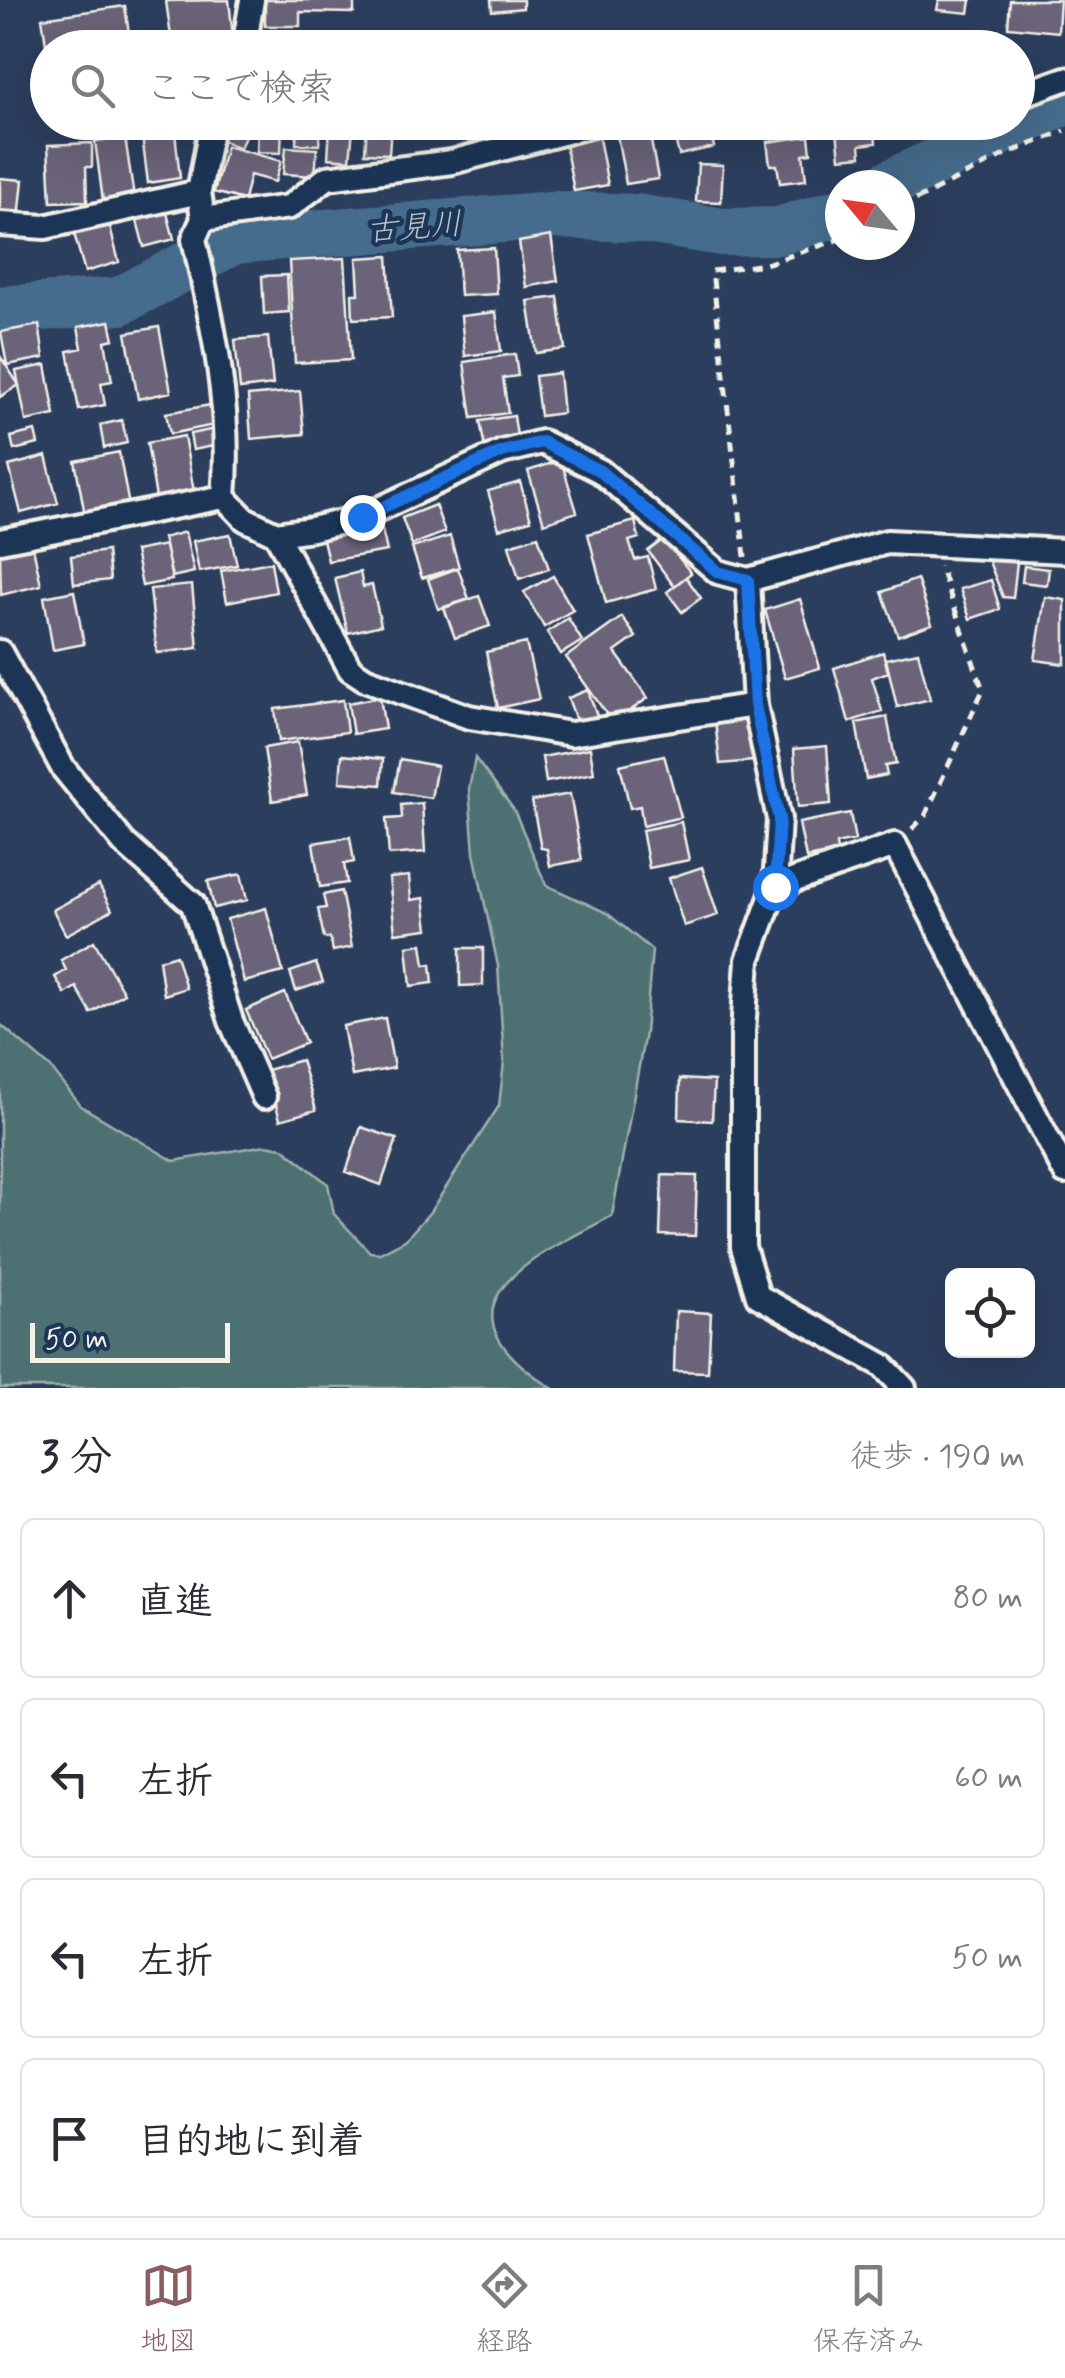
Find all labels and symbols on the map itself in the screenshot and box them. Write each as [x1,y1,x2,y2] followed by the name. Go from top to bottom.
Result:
[825,170,915,260] north arrow
[365,204,463,252] water label: 古見川
[340,495,386,541] route end
[753,865,799,911] route start
[30,1318,230,1362] scale bar

